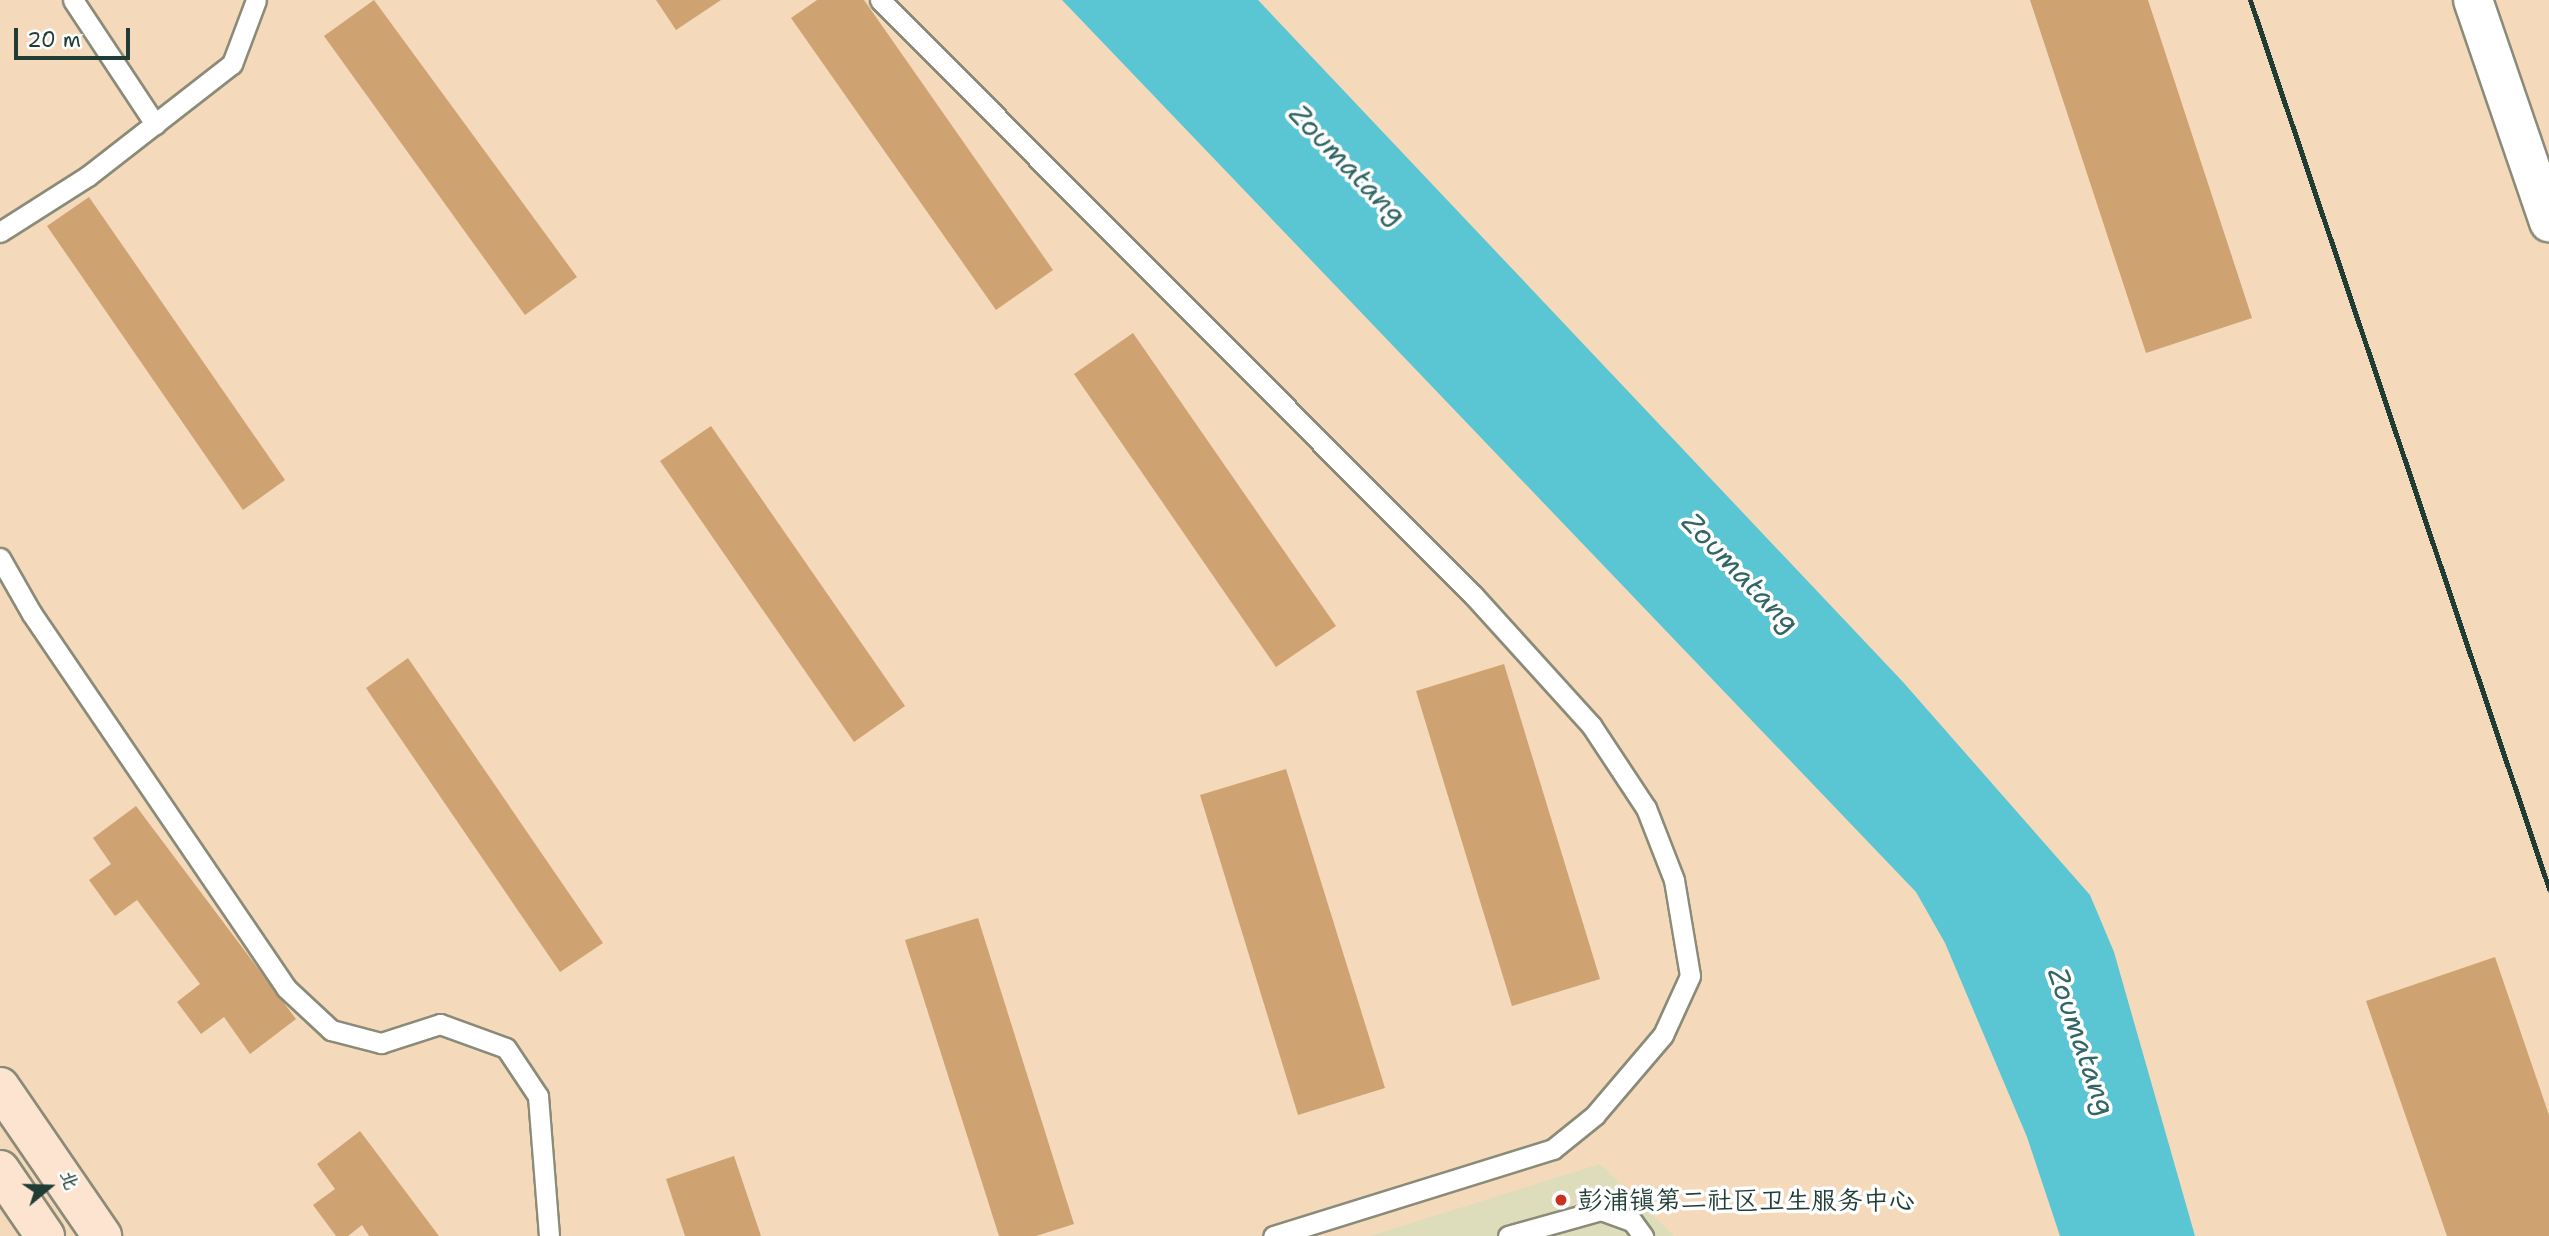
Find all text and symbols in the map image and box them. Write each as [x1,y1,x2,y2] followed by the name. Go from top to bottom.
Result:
[18,14,133,58] scale bar
[27,26,81,54] text: 20 m
[1282,97,1414,231] water label: Zoumatang
[1675,505,1807,639] water label: Zoumatang
[2041,962,2123,1120] water label: Zoumatang
[14,1152,84,1222] north arrow
[54,1167,84,1193] text: 北
[1577,1184,1915,1216] place label: 彭浦镇第二社区卫生服务中心
[1551,1190,1571,1210] marker: 彭浦镇第二社区卫生服务中心

